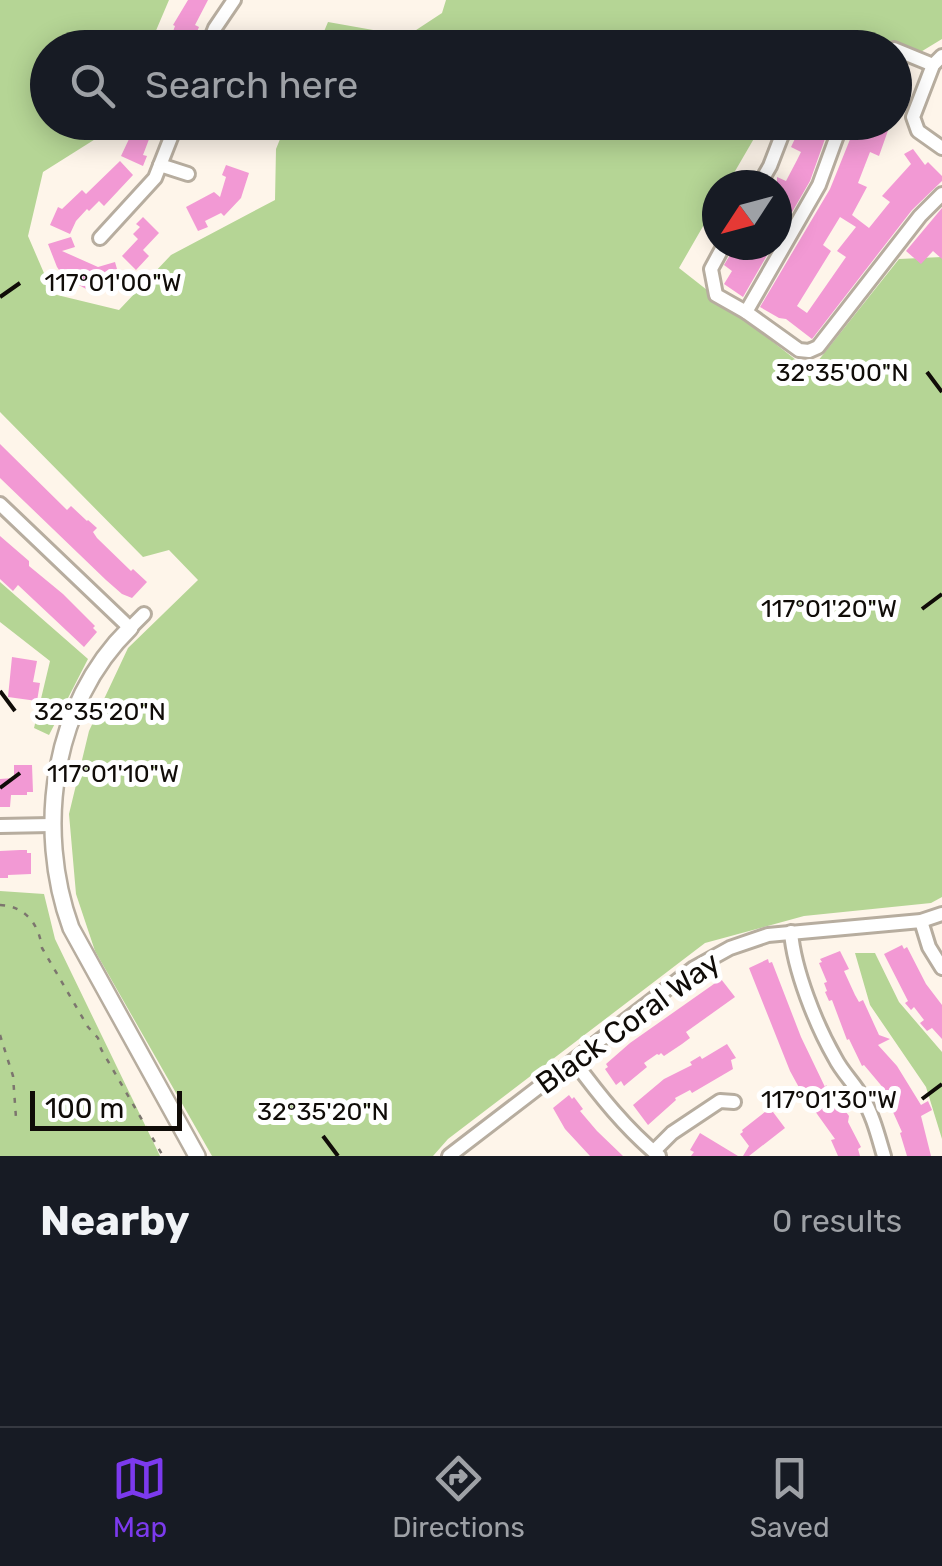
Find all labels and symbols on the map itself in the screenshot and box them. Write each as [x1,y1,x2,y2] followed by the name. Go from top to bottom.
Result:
[702,170,792,260] north arrow
[44,268,182,297] text: 117°01'00"W
[775,358,909,387] text: 32°35'00"N
[761,594,897,623] text: 117°01'20"W
[34,697,166,726] text: 32°35'20"N
[47,759,179,788] text: 117°01'10"W
[529,944,727,1102] street label: Black Coral Way
[761,1085,897,1114] text: 117°01'30"W
[30,1086,182,1130] scale bar
[257,1097,389,1126] text: 32°35'20"N

